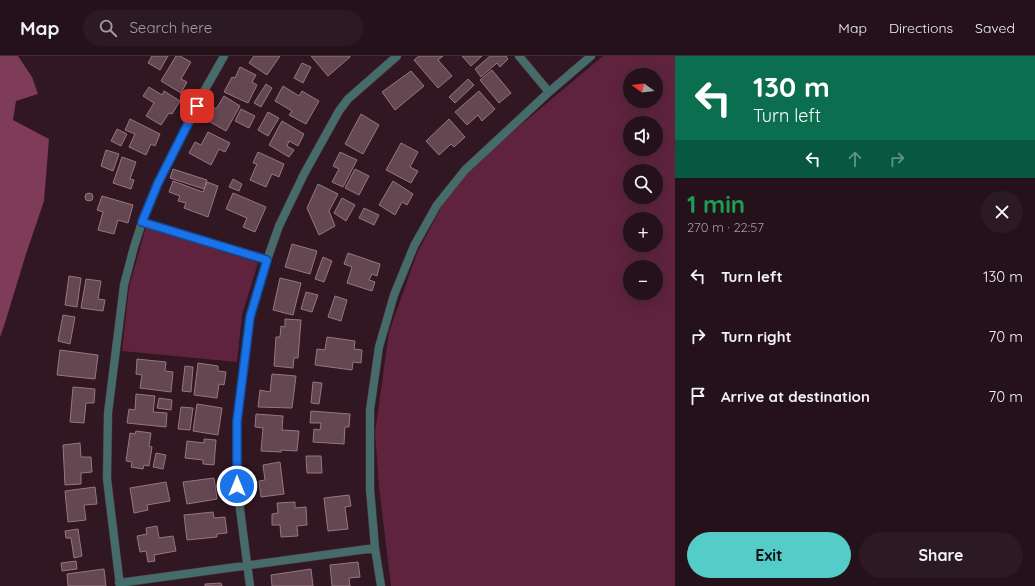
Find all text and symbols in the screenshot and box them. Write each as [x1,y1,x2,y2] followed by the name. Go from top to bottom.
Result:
[83,10,363,46] search box
[20,16,59,40] text: Map
[97,17,119,39] icon: search
[129,18,212,37] text: Search here
[838,19,867,37] text: Map
[889,19,953,37] text: Directions
[975,19,1015,37] text: Saved
[623,68,663,108] north arrow
[623,68,663,300] map controls
[753,69,830,104] text: 130 m
[687,72,739,124] icon: left
[180,89,214,123] pin
[186,95,208,117] icon: arrive
[753,104,821,127] text: Turn left
[623,116,663,156] button: sound
[802,148,824,170] icon: left
[844,148,866,170] icon: ahead
[886,148,908,170] icon: right
[623,164,663,204] button: search
[687,189,745,219] text: 1 min
[981,191,1023,233] button: close
[623,212,663,252] button: +
[687,219,764,235] text: 270 m · 22:57
[623,260,663,300] button: −
[687,265,709,287] icon: left
[721,267,783,286] text: Turn left
[983,267,1023,286] text: 130 m
[687,325,709,347] icon: right
[721,327,792,346] text: Turn right
[989,327,1023,346] text: 70 m
[687,385,709,407] icon: arrive
[721,387,870,406] text: Arrive at destination
[989,387,1023,406] text: 70 m
[216,465,258,507] position arrow
[687,532,851,578] button: Exit
[859,532,1023,578] button: Share

